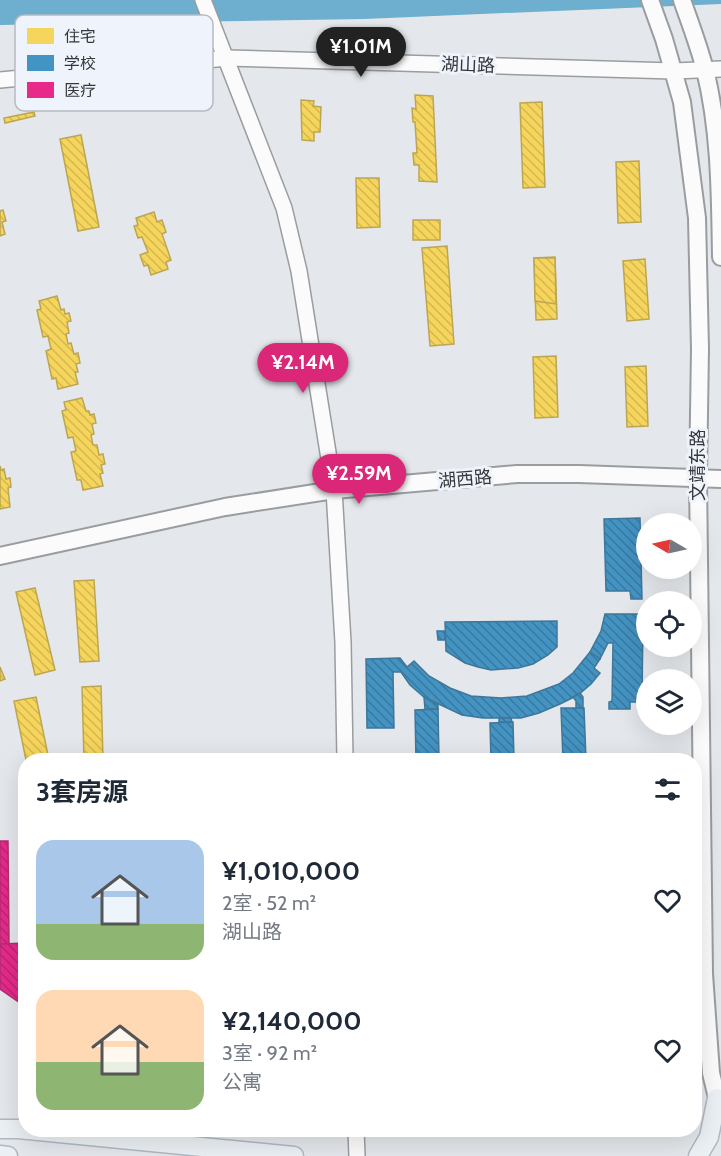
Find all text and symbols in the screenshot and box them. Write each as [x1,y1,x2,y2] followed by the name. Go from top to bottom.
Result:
[15,15,213,111] legend
[64,27,96,46] text: 住宅
[312,27,410,78] pin: ¥1.01M
[330,34,392,58] text: ¥1.01M
[441,53,495,77] street label: 湖山路
[64,54,96,73] text: 学校
[64,81,96,100] text: 医疗
[254,343,352,394] pin: ¥2.14M
[271,350,335,374] text: ¥2.14M
[687,429,709,501] street label: 文靖东路
[310,454,408,505] pin: ¥2.59M
[326,461,392,485] text: ¥2.59M
[437,466,493,492] street label: 湖西路
[636,513,702,579] north arrow
[636,513,702,735] map controls
[636,591,702,657] button: locate
[636,669,702,735] button: layers
[651,773,684,806] icon: filters
[36,776,128,808] text: 3套房源
[222,855,360,887] text: ¥1,010,000
[84,864,156,936] icon: home
[651,884,684,917] icon: heart
[222,891,316,915] text: 2室 · 52 m²
[222,920,282,944] text: 湖山路
[222,1005,362,1037] text: ¥2,140,000
[84,1014,156,1086] icon: home
[651,1034,684,1067] icon: heart
[222,1041,317,1065] text: 3室 · 92 m²
[222,1070,262,1094] text: 公寓

